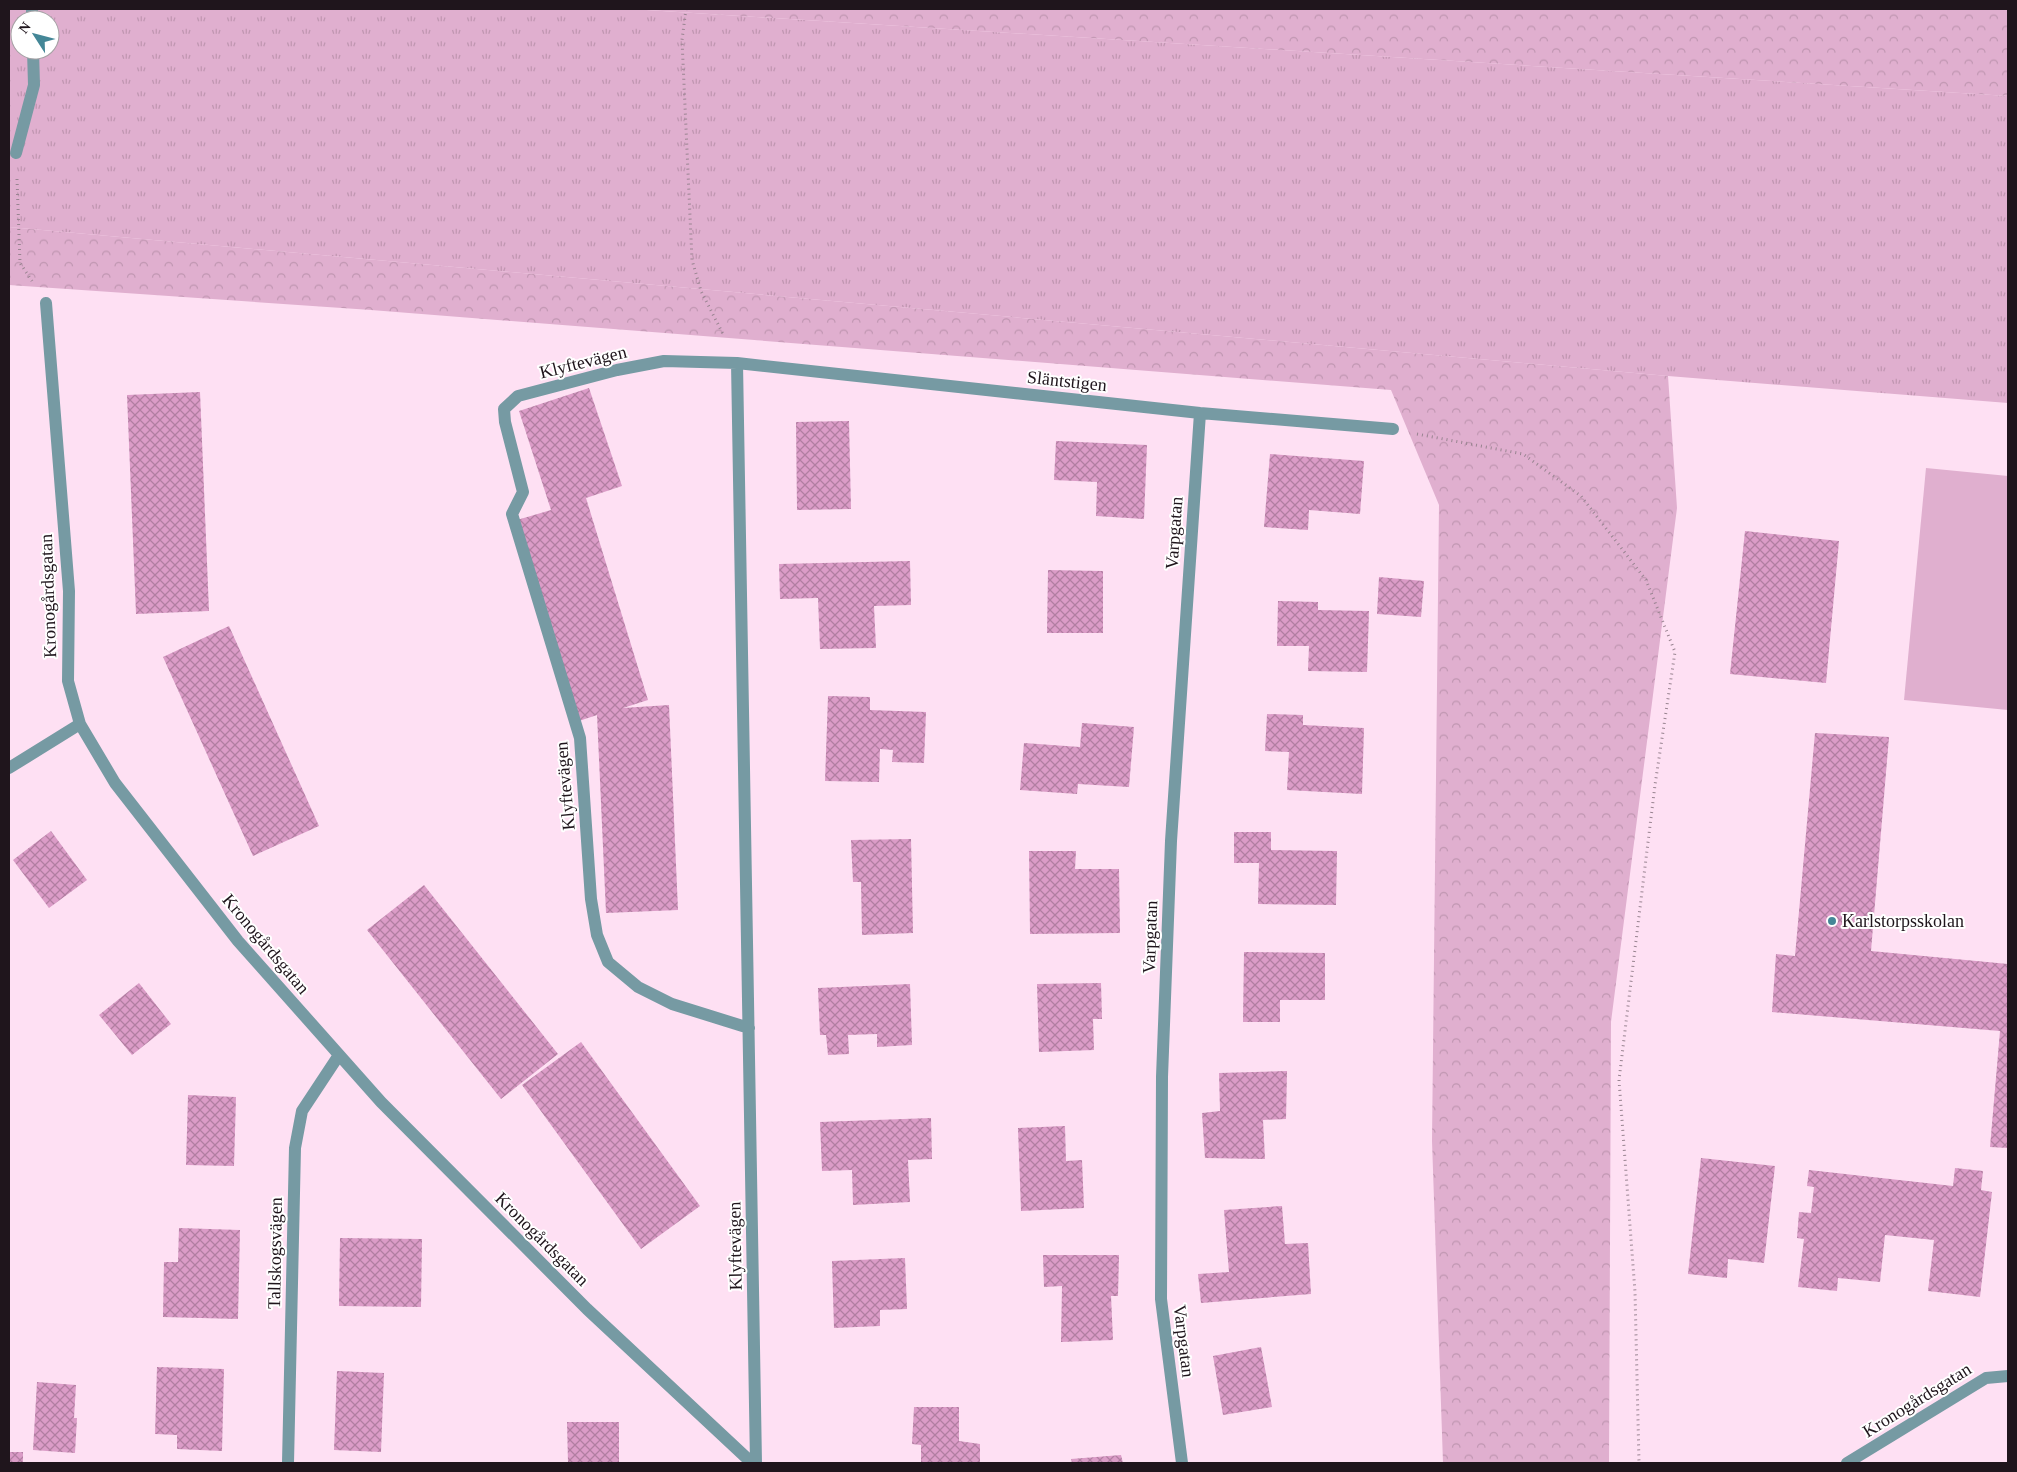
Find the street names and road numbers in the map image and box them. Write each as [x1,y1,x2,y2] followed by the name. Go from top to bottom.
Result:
[537,342,629,382] street label: Klyftevägen
[1026,367,1108,395] street label: Släntstigen
[1161,496,1187,570] street label: Varpgatan
[36,534,60,658] street label: Kronogårdsgatan
[551,741,579,831] street label: Klyftevägen
[218,890,314,998] street label: Kronogårdsgatan
[1139,900,1161,974] street label: Varpgatan
[491,1188,593,1290] street label: Kronogårdsgatan
[264,1197,286,1309] street label: Tallskogsvägen
[724,1201,746,1291] street label: Klyftevägen
[1170,1304,1198,1378] street label: Varpgatan
[1859,1359,1975,1441] street label: Kronogårdsgatan

